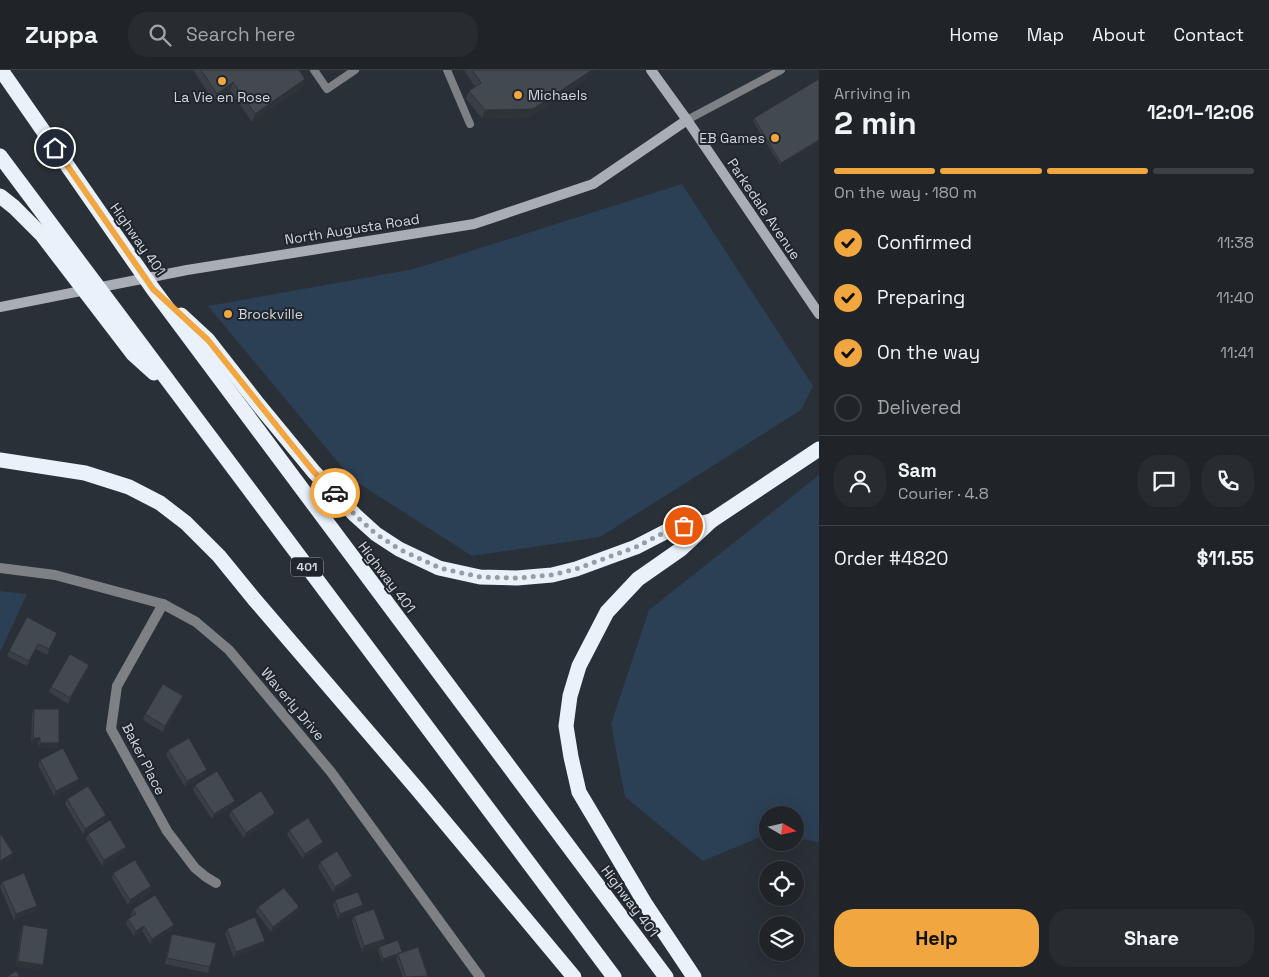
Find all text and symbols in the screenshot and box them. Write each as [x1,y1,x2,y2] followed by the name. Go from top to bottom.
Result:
[128,12,478,57] search box
[25,19,98,50] text: Zuppa
[146,21,174,49] icon: search
[186,22,295,47] text: Search here
[950,23,999,46] text: Home
[1027,23,1064,46] text: Map
[1092,23,1146,46] text: About
[1174,23,1244,46] text: Contact
[216,75,228,87] marker: La Vie en Rose
[834,83,911,104] text: Arriving in
[528,86,587,104] place label: Michaels
[174,88,270,106] place label: La Vie en Rose
[512,89,524,101] marker: Michaels
[1147,100,1254,125] text: 12:01–12:06
[834,103,917,143] text: 2 min
[34,127,76,169] pin
[699,129,765,147] place label: EB Games
[769,132,781,144] marker: EB Games
[41,134,69,162] icon: home
[723,155,805,263] street label: Parkedale Avenue
[834,182,977,203] text: On the way · 180 m
[106,199,170,279] street label: Highway 401
[283,209,421,249] street label: North Augusta Road
[834,229,862,257] icon: check
[877,230,972,255] text: Confirmed
[1217,232,1254,253] text: 11:38
[834,284,862,312] icon: check
[877,285,965,310] text: Preparing
[1216,287,1254,308] text: 11:40
[238,305,303,323] place label: Brockville
[222,308,234,320] marker: Brockville
[834,339,862,367] icon: check
[877,340,980,365] text: On the way
[1220,342,1254,363] text: 11:41
[877,395,962,420] text: Delivered
[834,455,886,507] button: person
[1138,455,1190,507] button: chat
[1202,455,1254,507] button: phone
[898,458,937,483] text: Sam
[310,468,360,518] courier
[321,479,349,507] icon: car
[898,483,989,504] text: Courier · 4.8
[663,505,705,547] pin
[670,512,698,540] icon: bag
[354,538,420,616] street label: Highway 401
[834,546,948,571] text: Order #4820
[1197,546,1254,571] text: $11.55
[291,558,323,577] road number: 401
[257,664,329,744] street label: Waverly Drive
[118,720,170,798] street label: Baker Place
[759,806,804,851] north arrow
[759,806,804,961] map controls
[759,861,804,906] button: locate
[597,862,663,940] street label: Highway 401
[834,909,1039,967] button: Help
[1049,909,1254,967] button: Share
[759,916,804,961] button: layers

